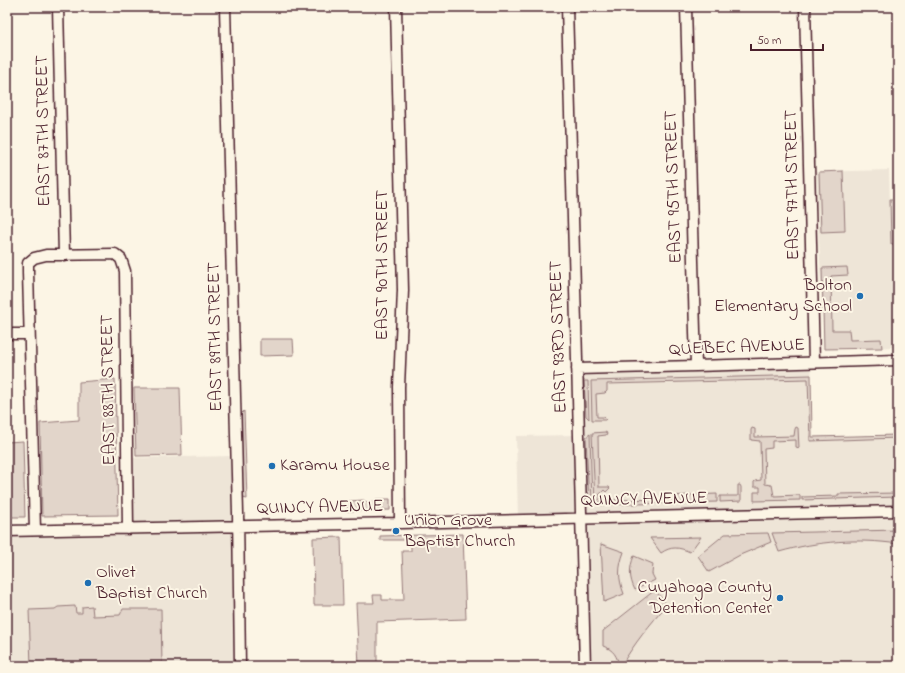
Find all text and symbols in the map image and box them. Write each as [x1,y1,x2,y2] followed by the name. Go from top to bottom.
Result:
[751,26,823,52] scale bar
[757,32,781,50] text: 50 m
[30,55,58,207] street label: EAST 87TH STREET
[658,110,690,264] street label: EAST 95TH STREET
[779,110,807,260] street label: EAST 97TH STREET
[370,190,396,340] street label: EAST 90TH STREET
[543,260,575,414] street label: EAST 93RD STREET
[202,262,230,412] street label: EAST 89TH STREET
[714,273,852,320] place label: Bolton Elementary School
[855,291,865,301] marker: Bolton Elementary School
[95,314,123,466] street label: EAST 88TH STREET
[669,333,806,363] street label: QUEBEC AVENUE
[280,453,391,479] place label: Karamu House
[267,461,277,471] marker: Karamu House
[580,486,708,514] street label: QUINCY AVENUE
[256,494,384,522] street label: QUINCY AVENUE
[403,508,515,555] place label: Union Grove Baptist Church
[391,526,401,536] marker: Union Grove Baptist Church
[95,560,207,607] place label: Olivet Baptist Church
[638,575,772,622] place label: Cuyahoga County Detention Center
[83,578,93,588] marker: Olivet Baptist Church
[775,593,785,603] marker: Cuyahoga County Detention Center

